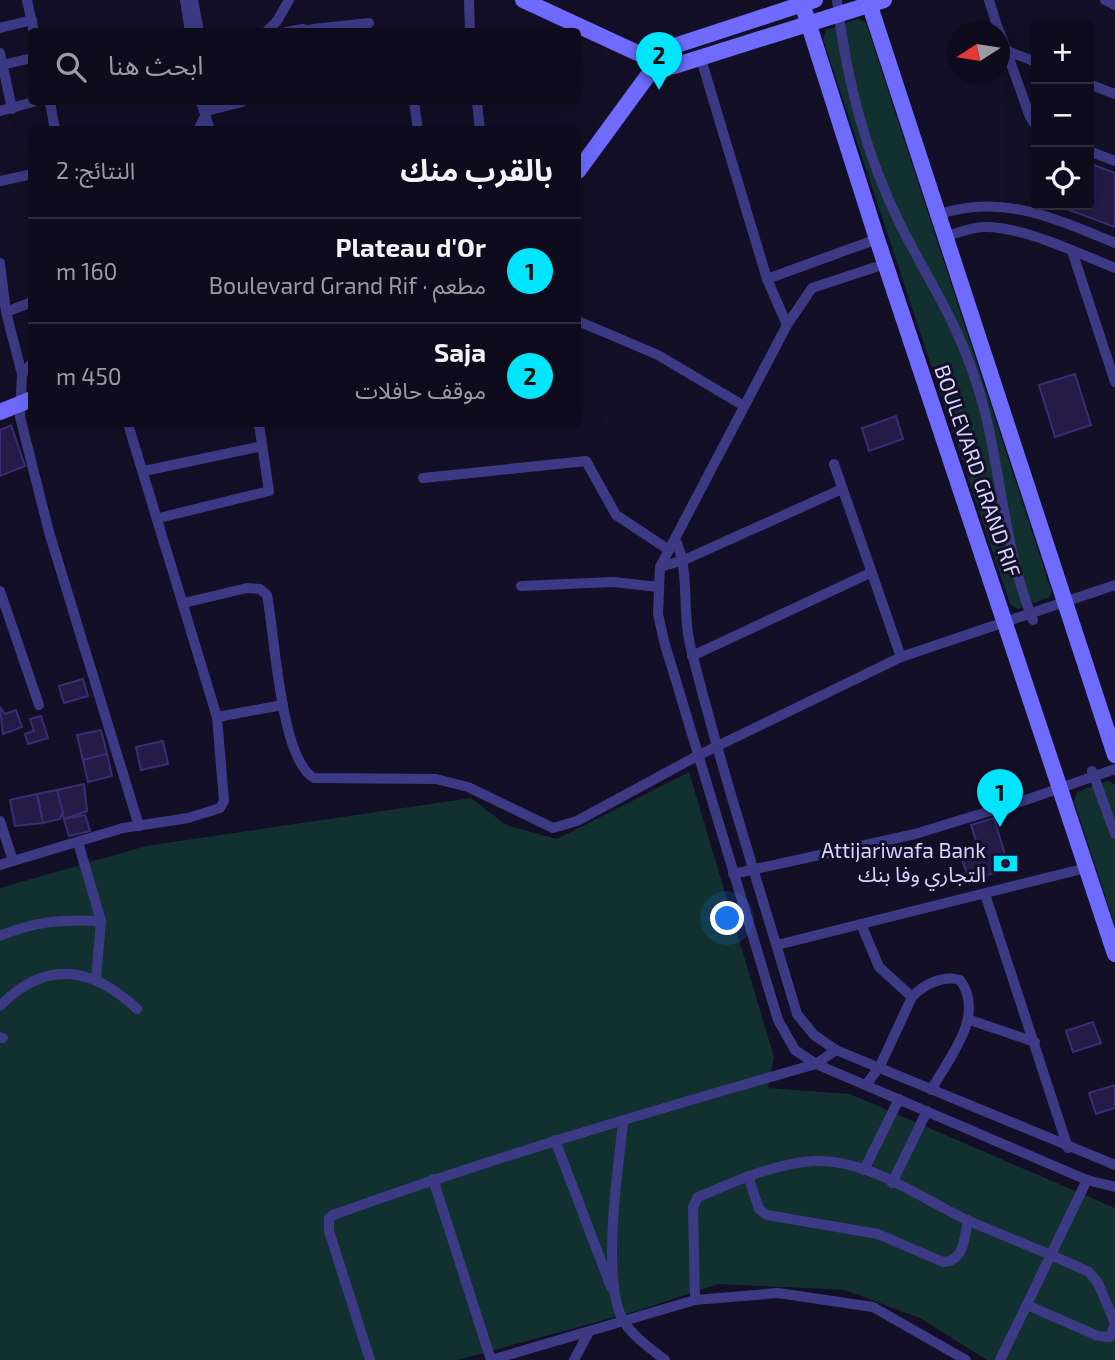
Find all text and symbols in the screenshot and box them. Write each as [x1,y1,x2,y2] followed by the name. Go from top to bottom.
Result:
[947,21,1010,84] north arrow
[1031,21,1094,210] map controls
[1031,21,1094,84] button: +
[28,28,581,105] search box
[636,32,682,90] pin: 2
[52,48,90,86] icon: search
[108,49,203,80] text: ابحث هنا
[1031,84,1094,147] button: −
[1031,147,1094,210] button: locate
[400,151,553,187] text: بالقرب منك
[56,156,135,184] text: النتائج: 2
[335,231,486,262] text: Plateau d'Or
[56,257,117,285] text: 160 m
[525,257,535,285] text: 1
[209,271,486,299] text: مطعم · Boulevard Grand Rif
[434,336,486,367] text: Saja
[930,361,1027,580] street label: BOULEVARD GRAND RIF
[56,362,122,390] text: 450 m
[523,362,537,390] text: 2
[355,376,486,404] text: موقف حافلات
[977,769,1023,827] pin: 1
[821,837,986,891] place label: Attijariwafa Bank التجاري وفا بنك
[992,849,1020,877] bank icon: Attijariwafa Bank التجاري وفا بنك
[710,901,744,935] your location

